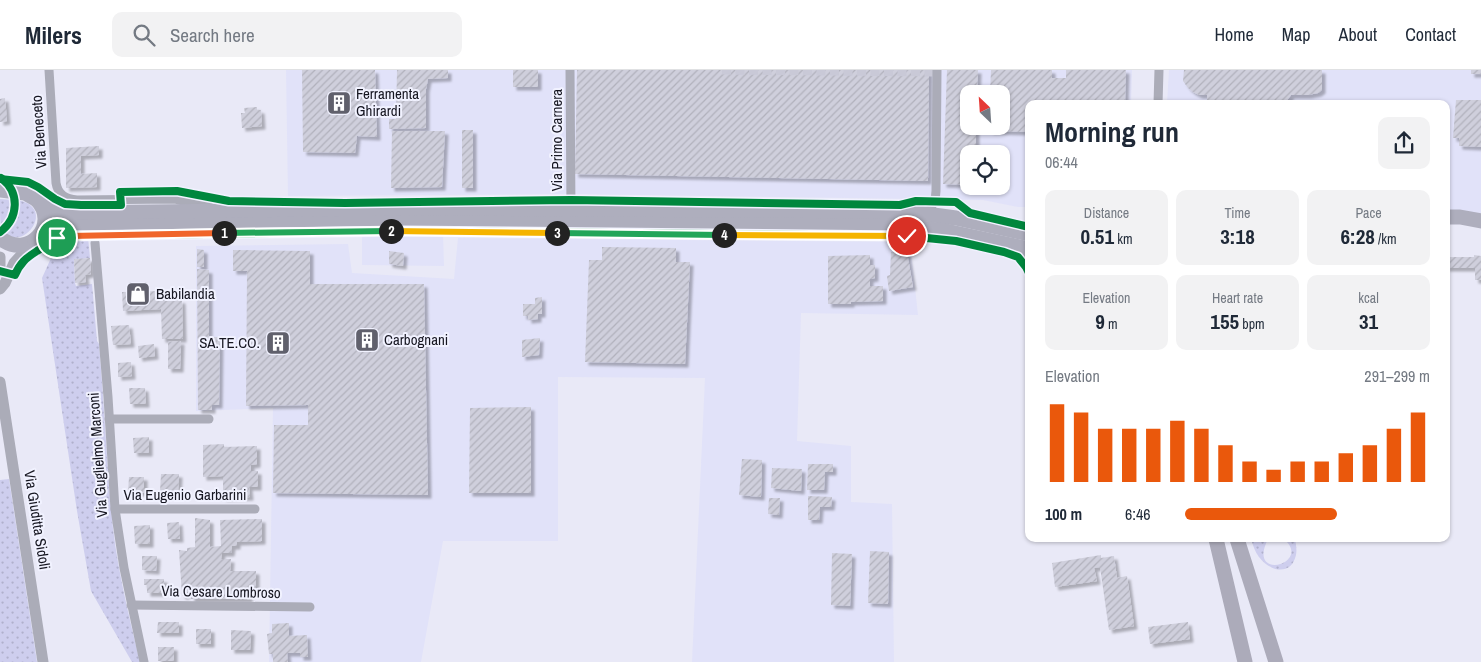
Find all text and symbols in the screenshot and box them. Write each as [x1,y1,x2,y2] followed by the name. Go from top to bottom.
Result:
[112,12,462,57] search box
[25,19,82,51] text: Milers
[130,21,158,49] icon: search
[170,22,255,48] text: Search here
[1214,22,1254,47] text: Home
[1282,22,1311,47] text: Map
[1339,22,1377,47] text: About
[1405,22,1456,47] text: Contact
[356,83,419,121] place label: Ferramenta Ghirardi
[960,85,1010,135] north arrow
[960,85,1010,195] map controls
[546,89,567,191] street label: Via Primo Carnera
[326,90,352,116] building icon: Ferramenta Ghirardi
[25,94,52,170] street label: Via Beneceto
[1045,113,1179,151] text: Morning run
[1378,117,1430,169] button: share
[960,145,1010,195] button: locate
[1045,151,1078,173] text: 06:44
[1084,204,1129,222] text: Distance
[1225,204,1250,222] text: Time
[1355,204,1382,222] text: Pace
[886,215,928,257] pin
[36,217,78,259] pin
[378,218,404,244] pin: 2
[212,220,236,246] pin: 1
[544,220,570,246] pin: 3
[388,222,395,240] text: 2
[712,222,736,248] pin: 4
[893,222,921,250] icon: check
[1080,222,1114,251] text: 0.51
[1220,222,1255,251] text: 3:18
[1340,222,1375,251] text: 6:28
[43,224,71,252] icon: arrive
[221,224,228,242] text: 1
[554,224,561,242] text: 3
[721,226,728,244] text: 4
[1114,230,1133,248] text: km
[1375,230,1397,248] text: /km
[125,281,151,307] shop icon: Babilandia
[156,283,215,304] place label: Babilandia
[1083,289,1130,307] text: Elevation
[1212,289,1263,307] text: Heart rate
[1358,289,1379,307] text: kcal
[1095,307,1105,336] text: 9
[1210,307,1239,336] text: 155
[1359,307,1378,336] text: 31
[1105,315,1118,333] text: m
[1239,315,1265,333] text: bpm
[354,327,380,353] building icon: Carbognani
[384,329,448,350] place label: Carbognani
[265,330,291,356] building icon: SA.TE.CO.
[199,332,260,353] place label: SA.TE.CO.
[1045,365,1100,387] text: Elevation
[1364,365,1430,387] text: 291–299 m
[83,392,112,518] street label: Via Guglielmo Marconi
[19,469,56,571] street label: Via Giuditta Sidoli
[124,484,246,505] street label: Via Eugenio Garbarini
[1045,503,1082,525] text: 100 m
[1125,503,1151,525] text: 6:46
[161,580,281,603] street label: Via Cesare Lombroso

